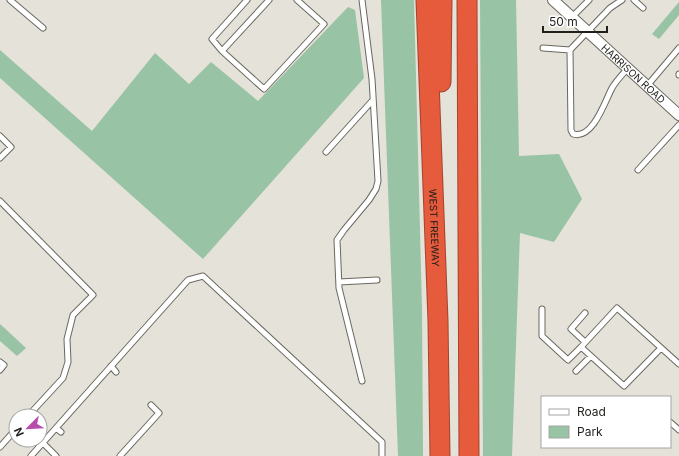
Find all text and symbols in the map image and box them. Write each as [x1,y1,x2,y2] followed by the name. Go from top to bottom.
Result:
[543,8,607,34] scale bar
[549,14,578,29] text: 50 m
[599,41,668,106] street label: HARRISON ROAD
[427,189,442,267] street label: WEST FREEWAY
[541,396,671,448] legend
[577,404,606,419] text: Road
[8,408,48,448] north arrow
[577,424,603,439] text: Park
[11,425,27,439] text: N

